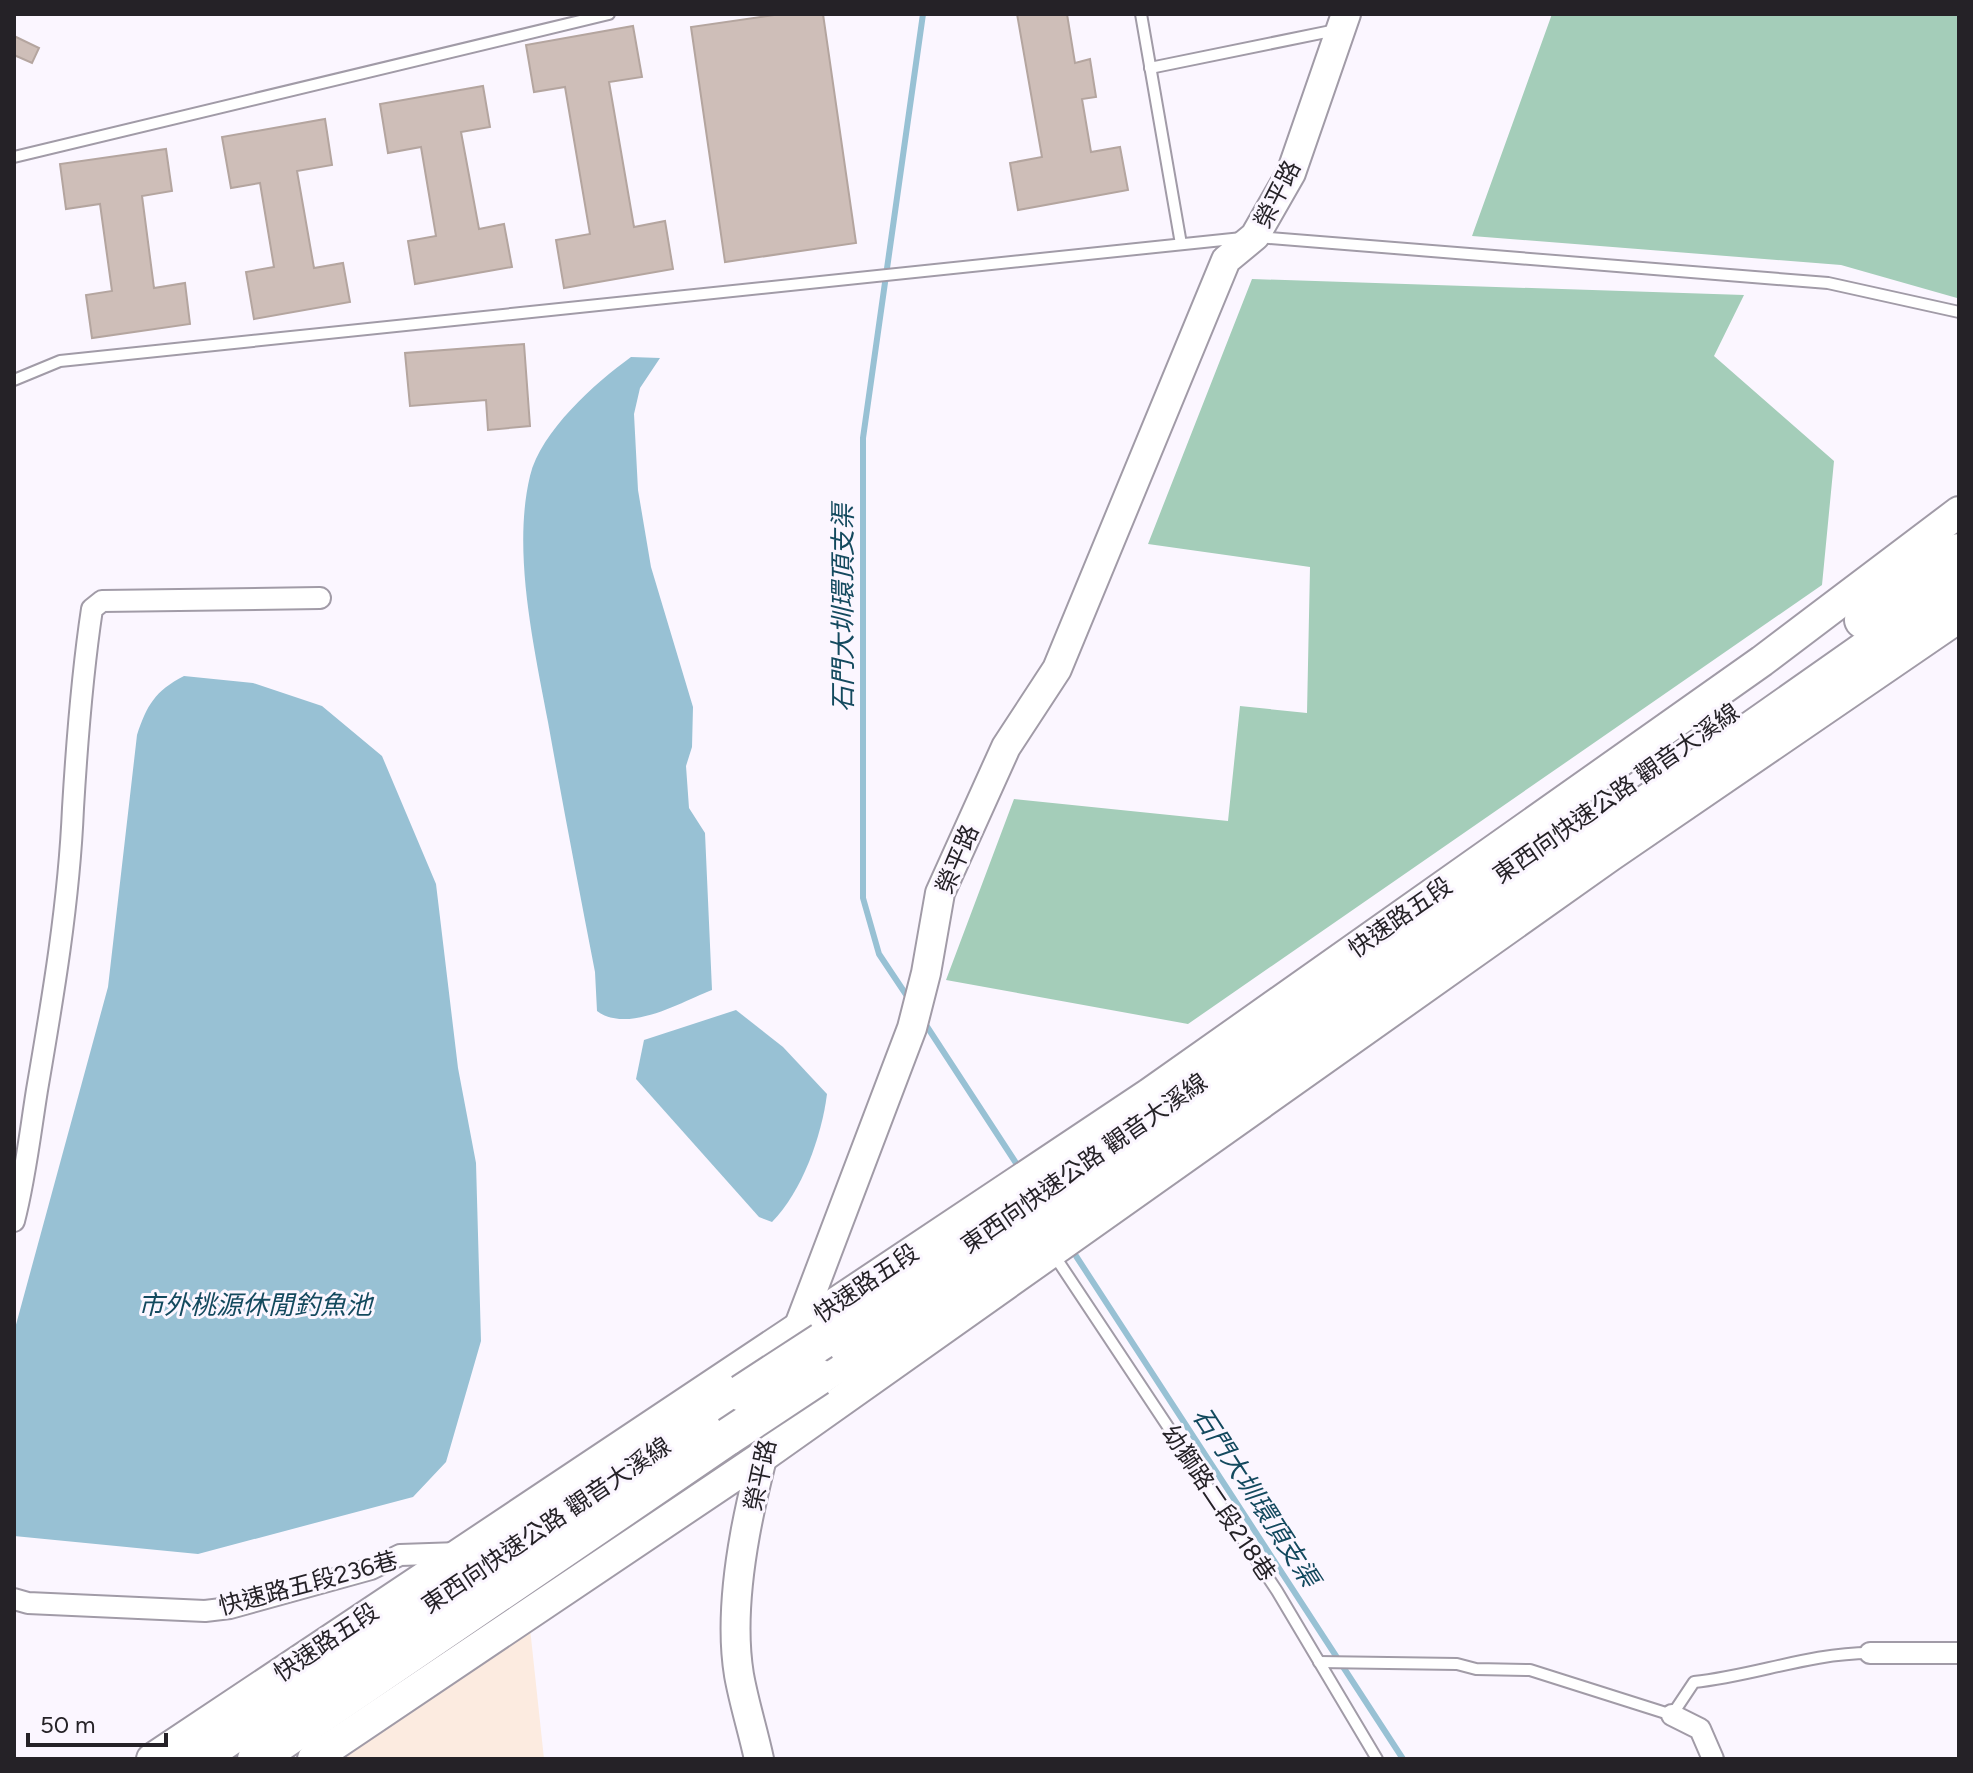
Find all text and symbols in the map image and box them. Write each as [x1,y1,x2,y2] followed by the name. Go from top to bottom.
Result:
[1248,155,1306,233] street label: 榮平路
[827,500,859,712] water label: 石門大圳環頂支渠
[1487,697,1745,889] street label: 東西向快速公路 觀音大溪線
[930,820,984,898] street label: 榮平路
[1343,871,1457,963] street label: 快速路五段
[955,1067,1213,1259] street label: 東西向快速公路 觀音大溪線
[808,1237,924,1329] street label: 快速路五段
[138,1289,375,1321] water label: 市外桃源休閒釣魚池
[1186,1401,1328,1596] water label: 石門大圳環頂支渠
[1156,1419,1282,1587] street label: 幼獅路二段218巷
[416,1431,676,1619] street label: 東西向快速公路 觀音大溪線
[738,1437,782,1513] street label: 榮平路
[215,1545,401,1621] street label: 快速路五段236巷
[268,1596,384,1688] street label: 快速路五段
[28,1697,166,1747] scale bar
[40,1710,96,1739] text: 50 m

